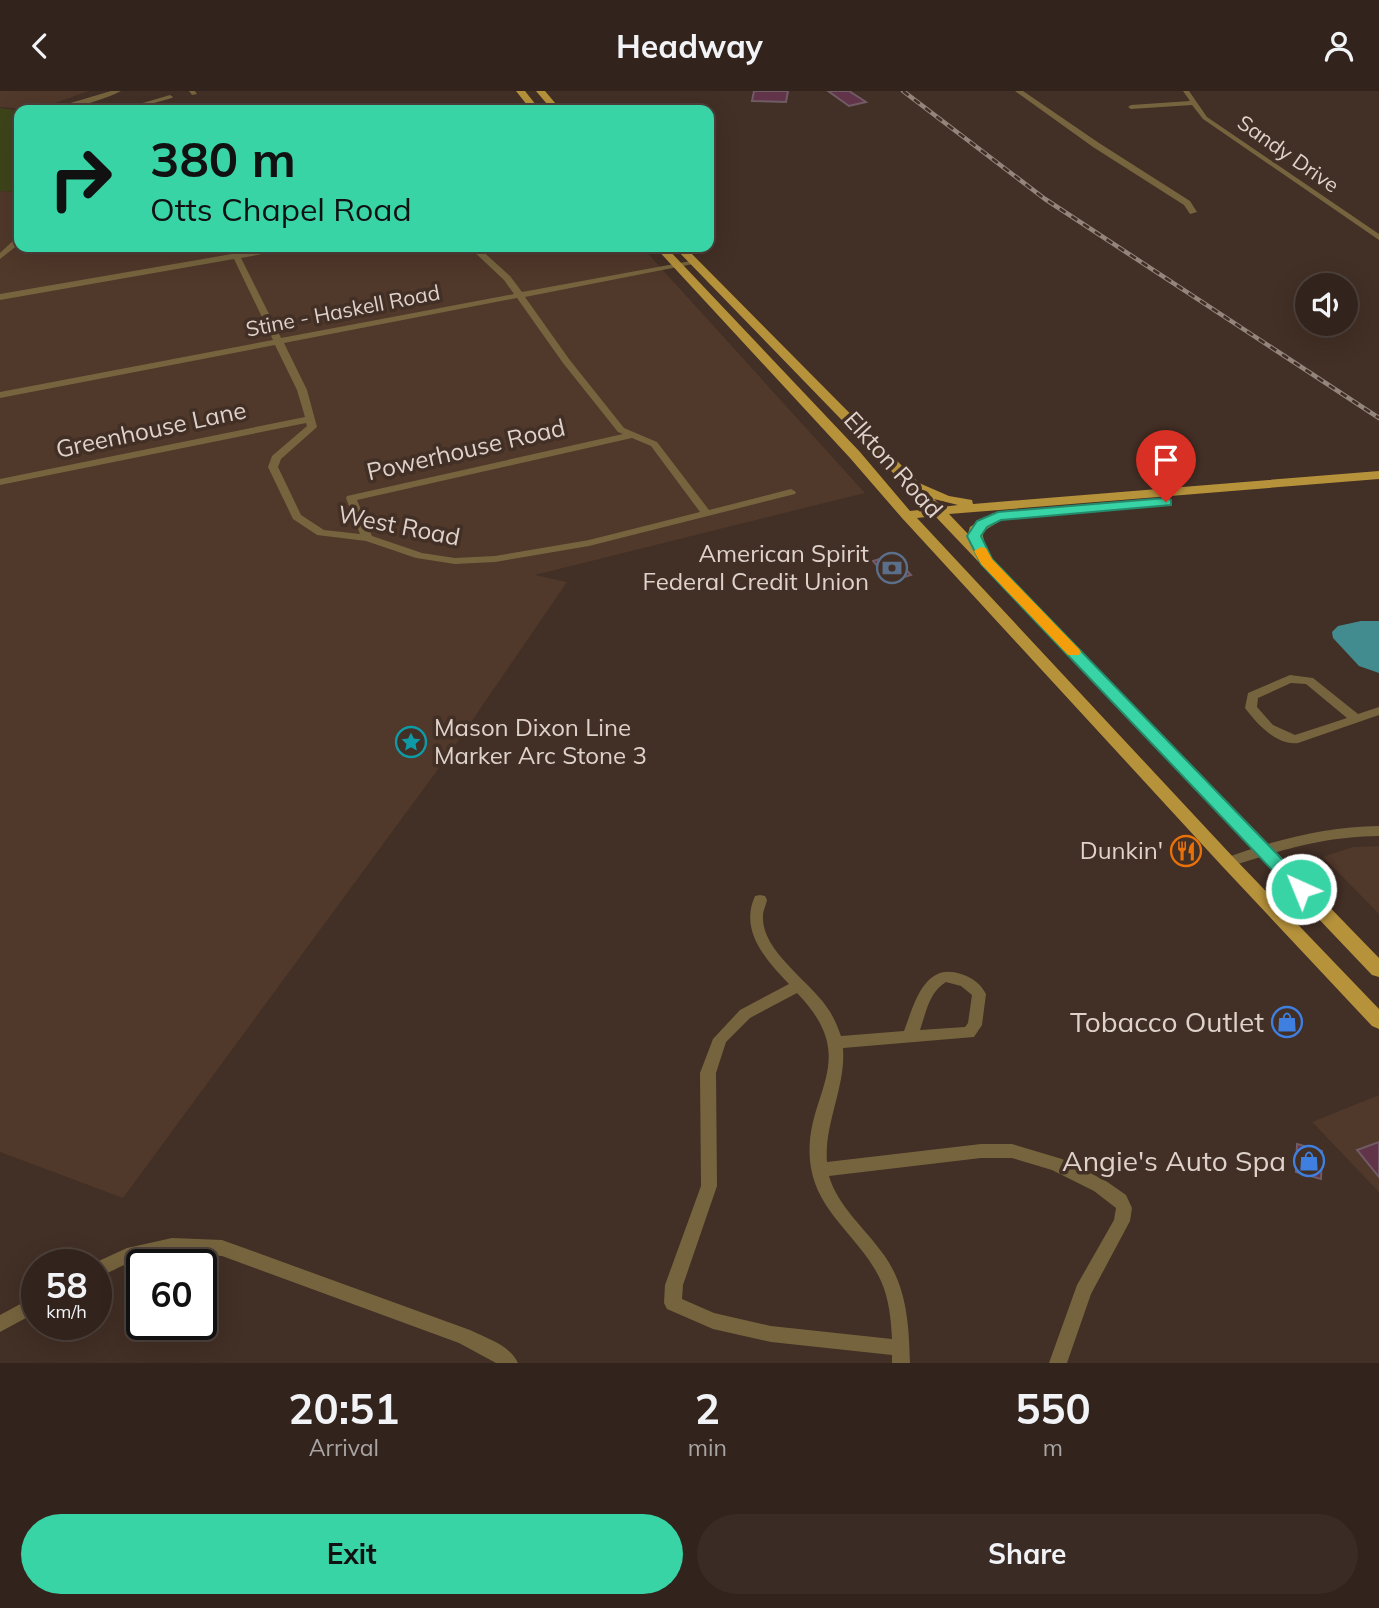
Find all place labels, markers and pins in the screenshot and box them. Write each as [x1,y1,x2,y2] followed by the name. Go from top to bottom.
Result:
[1136,430,1196,502] pin
[643,538,869,596] place label: American Spirit Federal Credit Union
[875,551,909,585] bank icon: American Spirit Federal Credit Union
[434,712,647,770] place label: Mason Dixon Line Marker Arc Stone 3
[394,725,428,759] place icon: Mason Dixon Line Marker Arc Stone 3
[1169,834,1203,868] restaurant icon: Dunkin'
[1080,835,1163,865] place label: Dunkin'
[1070,1004,1264,1039] place label: Tobacco Outlet
[1270,1005,1304,1039] shop icon: Tobacco Outlet
[1062,1143,1286,1178] place label: Angie's Auto Spa
[1292,1144,1326,1178] shop icon: Angie's Auto Spa

